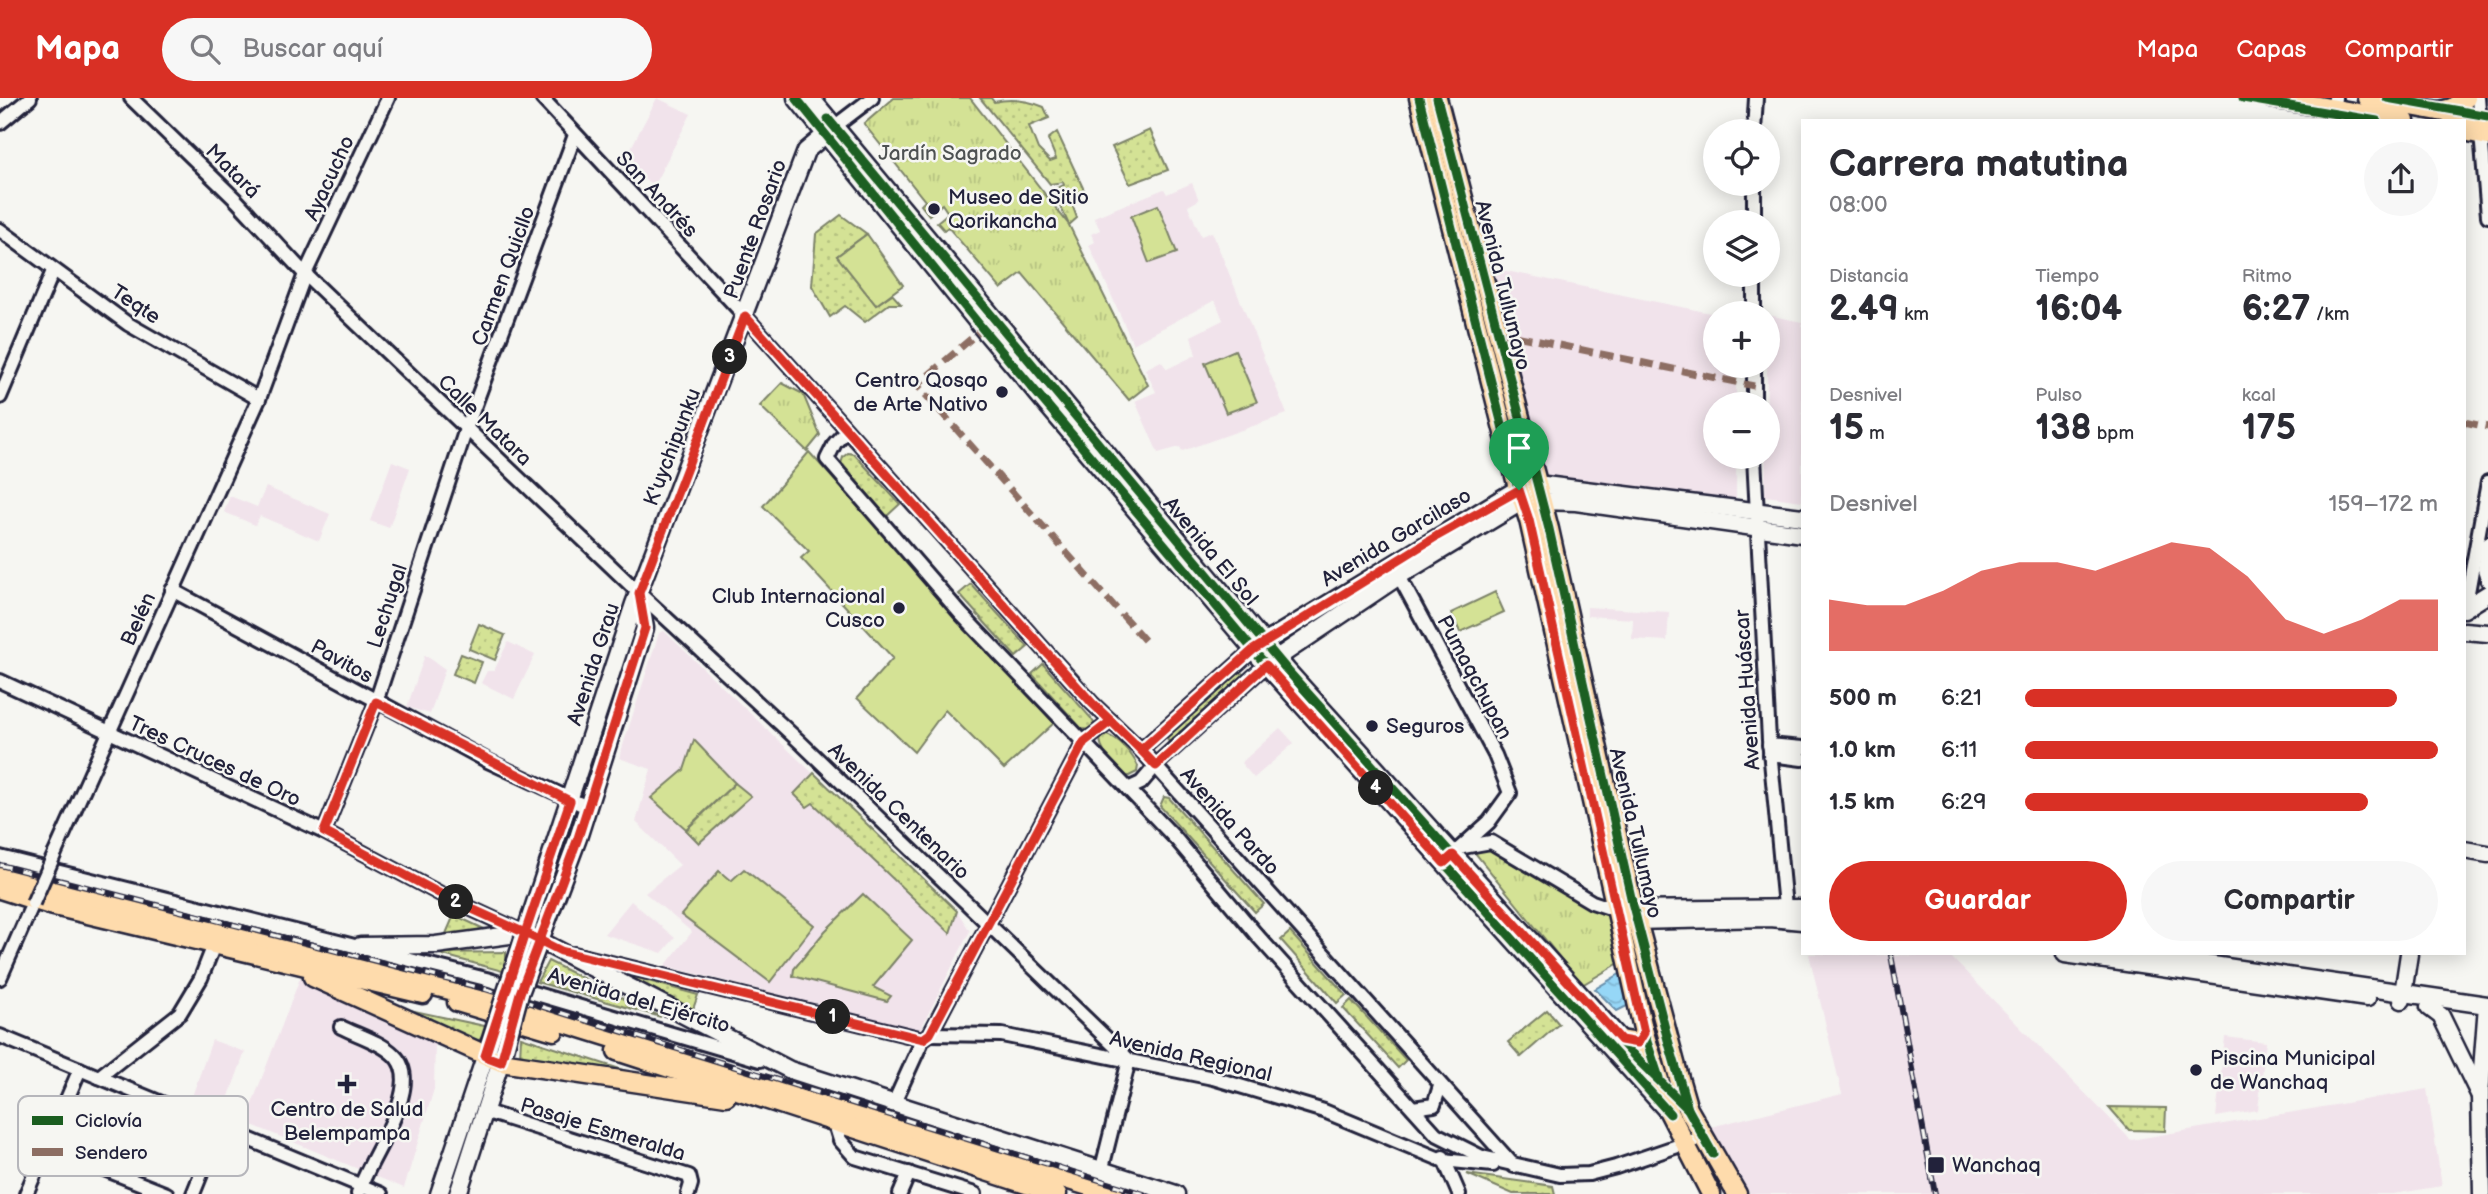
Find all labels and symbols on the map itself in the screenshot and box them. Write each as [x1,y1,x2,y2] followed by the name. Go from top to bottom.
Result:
[299,132,360,225] street label: Ayacucho
[200,139,265,204] street label: Matará
[878,141,1022,166] park label: Jardín Sagrado
[610,146,703,243] street label: San Andrés
[719,156,792,302] street label: Puente Rosario
[948,185,1089,234] place label: Museo de Sitio Qorikancha
[1469,198,1536,373] street label: Avenida Tullumayo
[926,201,942,217] marker: Museo de Sitio Qorikancha
[467,203,540,350] street label: Carmen Quicllo
[107,279,165,329] street label: Teqte
[712,340,748,374] pin: 3
[853,368,988,417] place label: Centro Qosqo de Arte Nativo
[432,369,537,471] street label: Calle Matara
[994,384,1010,400] marker: Centro Qosqo de Arte Nativo
[639,385,706,510] street label: K'uychipunku
[1489,418,1549,490] pin
[1317,483,1476,592] street label: Avenida Garcilaso
[1158,492,1263,611] street label: Avenida El Sol
[362,561,413,651] street label: Lechugal
[712,584,885,633] place label: Club Internacional Cusco
[116,589,161,650] street label: Belén
[562,600,625,729] street label: Avenida Grau
[891,600,907,616] marker: Club Internacional Cusco
[1729,608,1766,771] street label: Avenida Huáscar
[1431,611,1518,743] street label: Pumaqchupan
[306,634,377,689] street label: Pavitos
[125,711,305,812] street label: Tres Cruces de Oro
[1386,714,1464,739] place label: Seguros
[1364,718,1380,734] marker: Seguros
[823,738,974,885] street label: Avenida Centenario
[1604,745,1667,921] street label: Avenida Tullumayo
[1175,762,1285,880] street label: Avenida Pardo
[1358,770,1394,806] pin: 4
[438,884,474,920] pin: 2
[545,963,733,1038] street label: Avenida del Ejército
[816,1000,850,1034] pin: 1
[1107,1026,1274,1087] street label: Avenida Regional
[2210,1046,2375,1095] place label: Piscina Municipal de Wanchaq
[2188,1062,2204,1078] marker: Piscina Municipal de Wanchaq
[337,1074,357,1094] marker: Centro de Salud Belempampa
[517,1092,688,1166] street label: Pasaje Esmeralda
[18,1096,248,1176] legend
[270,1097,424,1146] place label: Centro de Salud Belempampa
[75,1110,142,1133] text: Ciclovía
[75,1142,148,1165] text: Sendero
[1952,1153,2041,1178] place label: Wanchaq
[1926,1155,1946,1175] marker: Wanchaq

